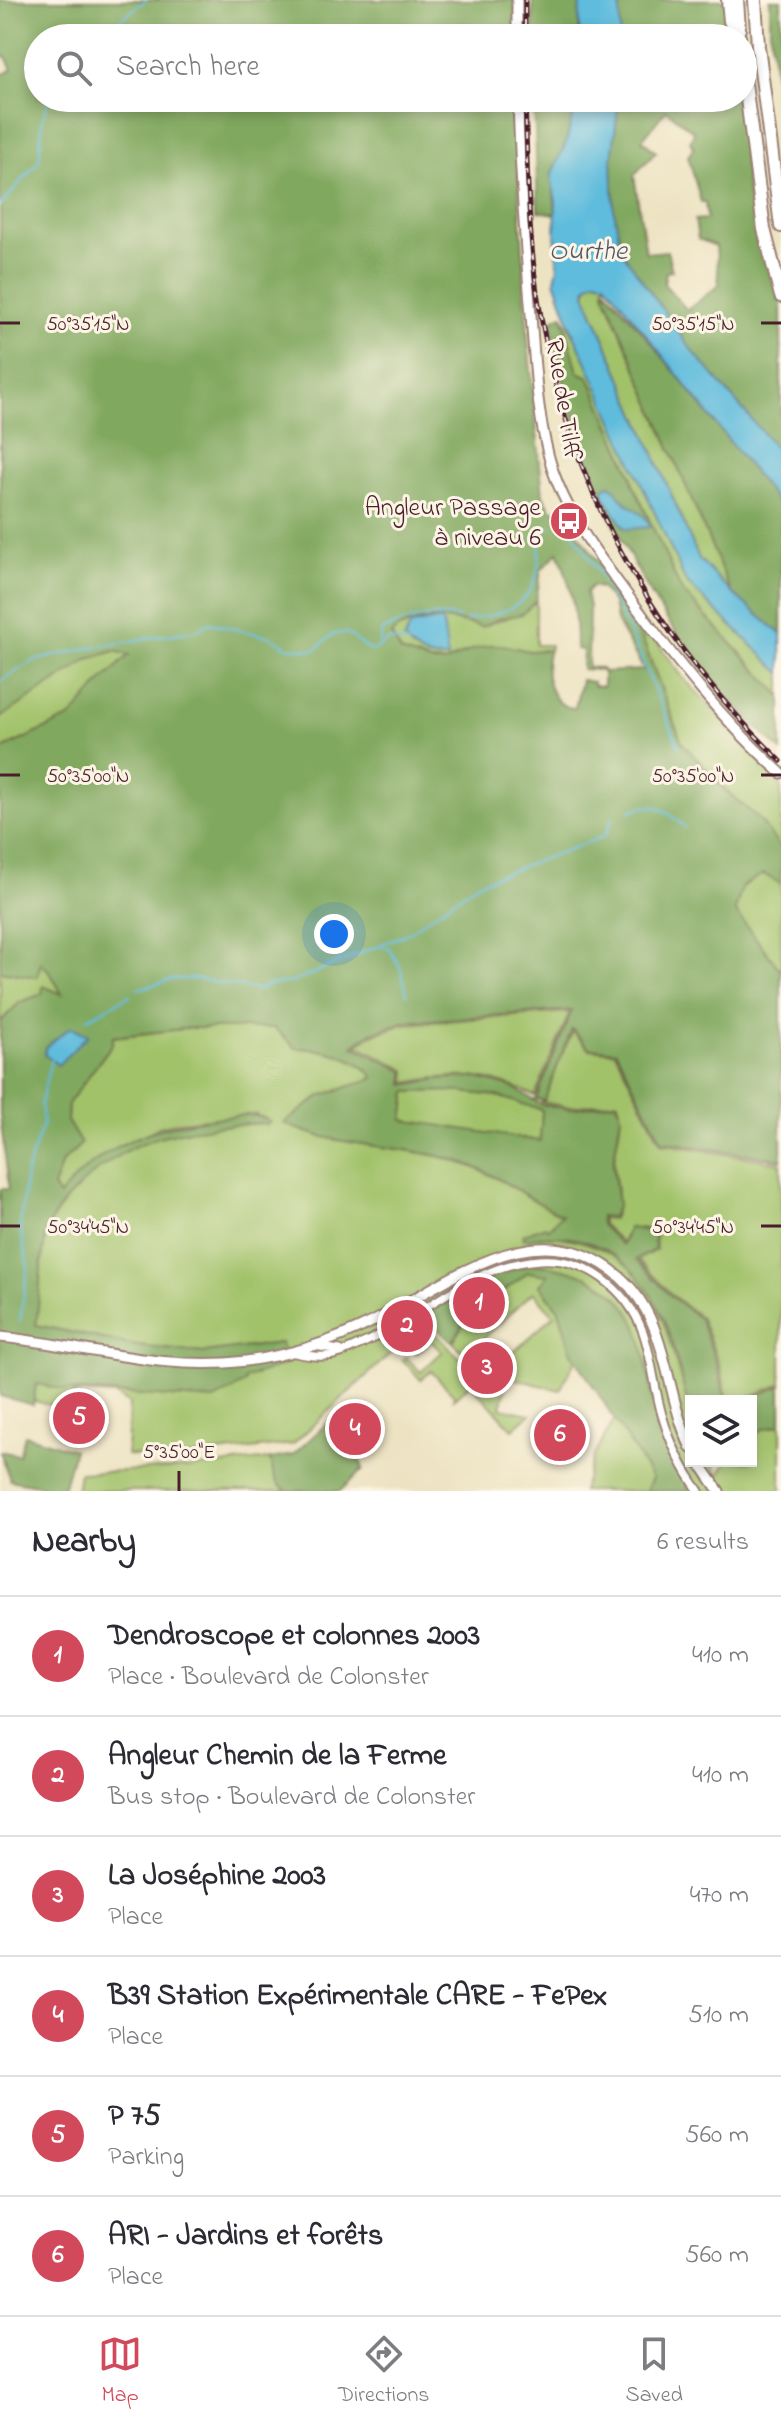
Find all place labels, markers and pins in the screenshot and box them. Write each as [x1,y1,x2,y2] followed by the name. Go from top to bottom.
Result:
[365,490,541,558] place label: Angleur Passage à niveau 6
[548,500,590,542] bus stop icon: Angleur Passage à niveau 6
[453,1273,505,1333] pin: 1
[381,1296,433,1356] pin: 2
[461,1338,513,1398] pin: 3
[53,1388,105,1448] pin: 5
[329,1399,381,1459] pin: 4
[534,1405,586,1465] pin: 6

